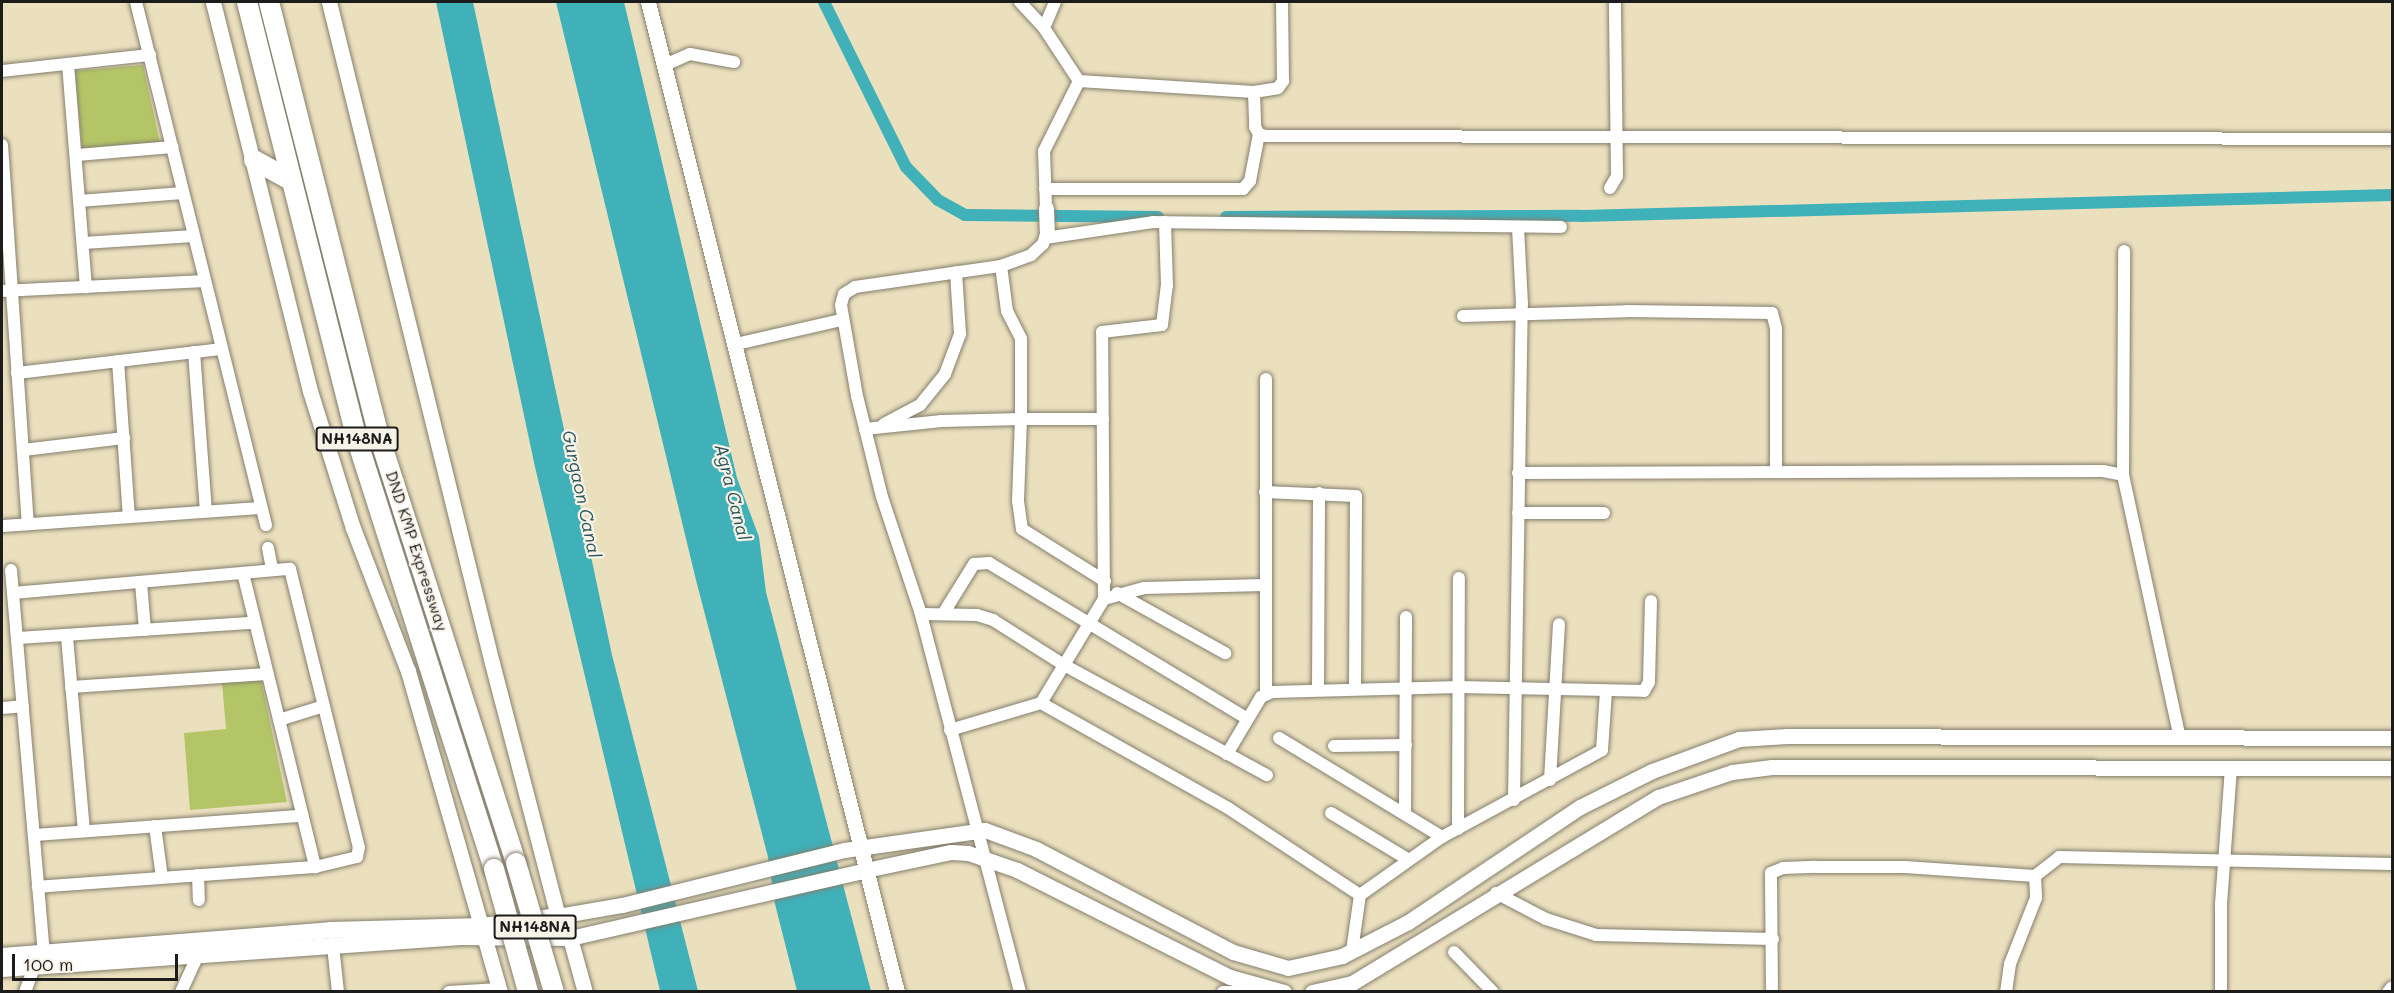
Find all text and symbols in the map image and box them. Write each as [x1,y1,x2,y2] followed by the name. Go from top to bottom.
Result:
[315,427,399,451] road number: NH148NA
[558,428,606,560] water label: Gurgaon Canal
[711,442,755,542] water label: Agra Canal
[382,468,452,634] street label: DND KMP Expressway
[493,915,577,939] road number: NH148NA
[15,942,182,980] scale bar
[23,952,73,976] text: 100 m

